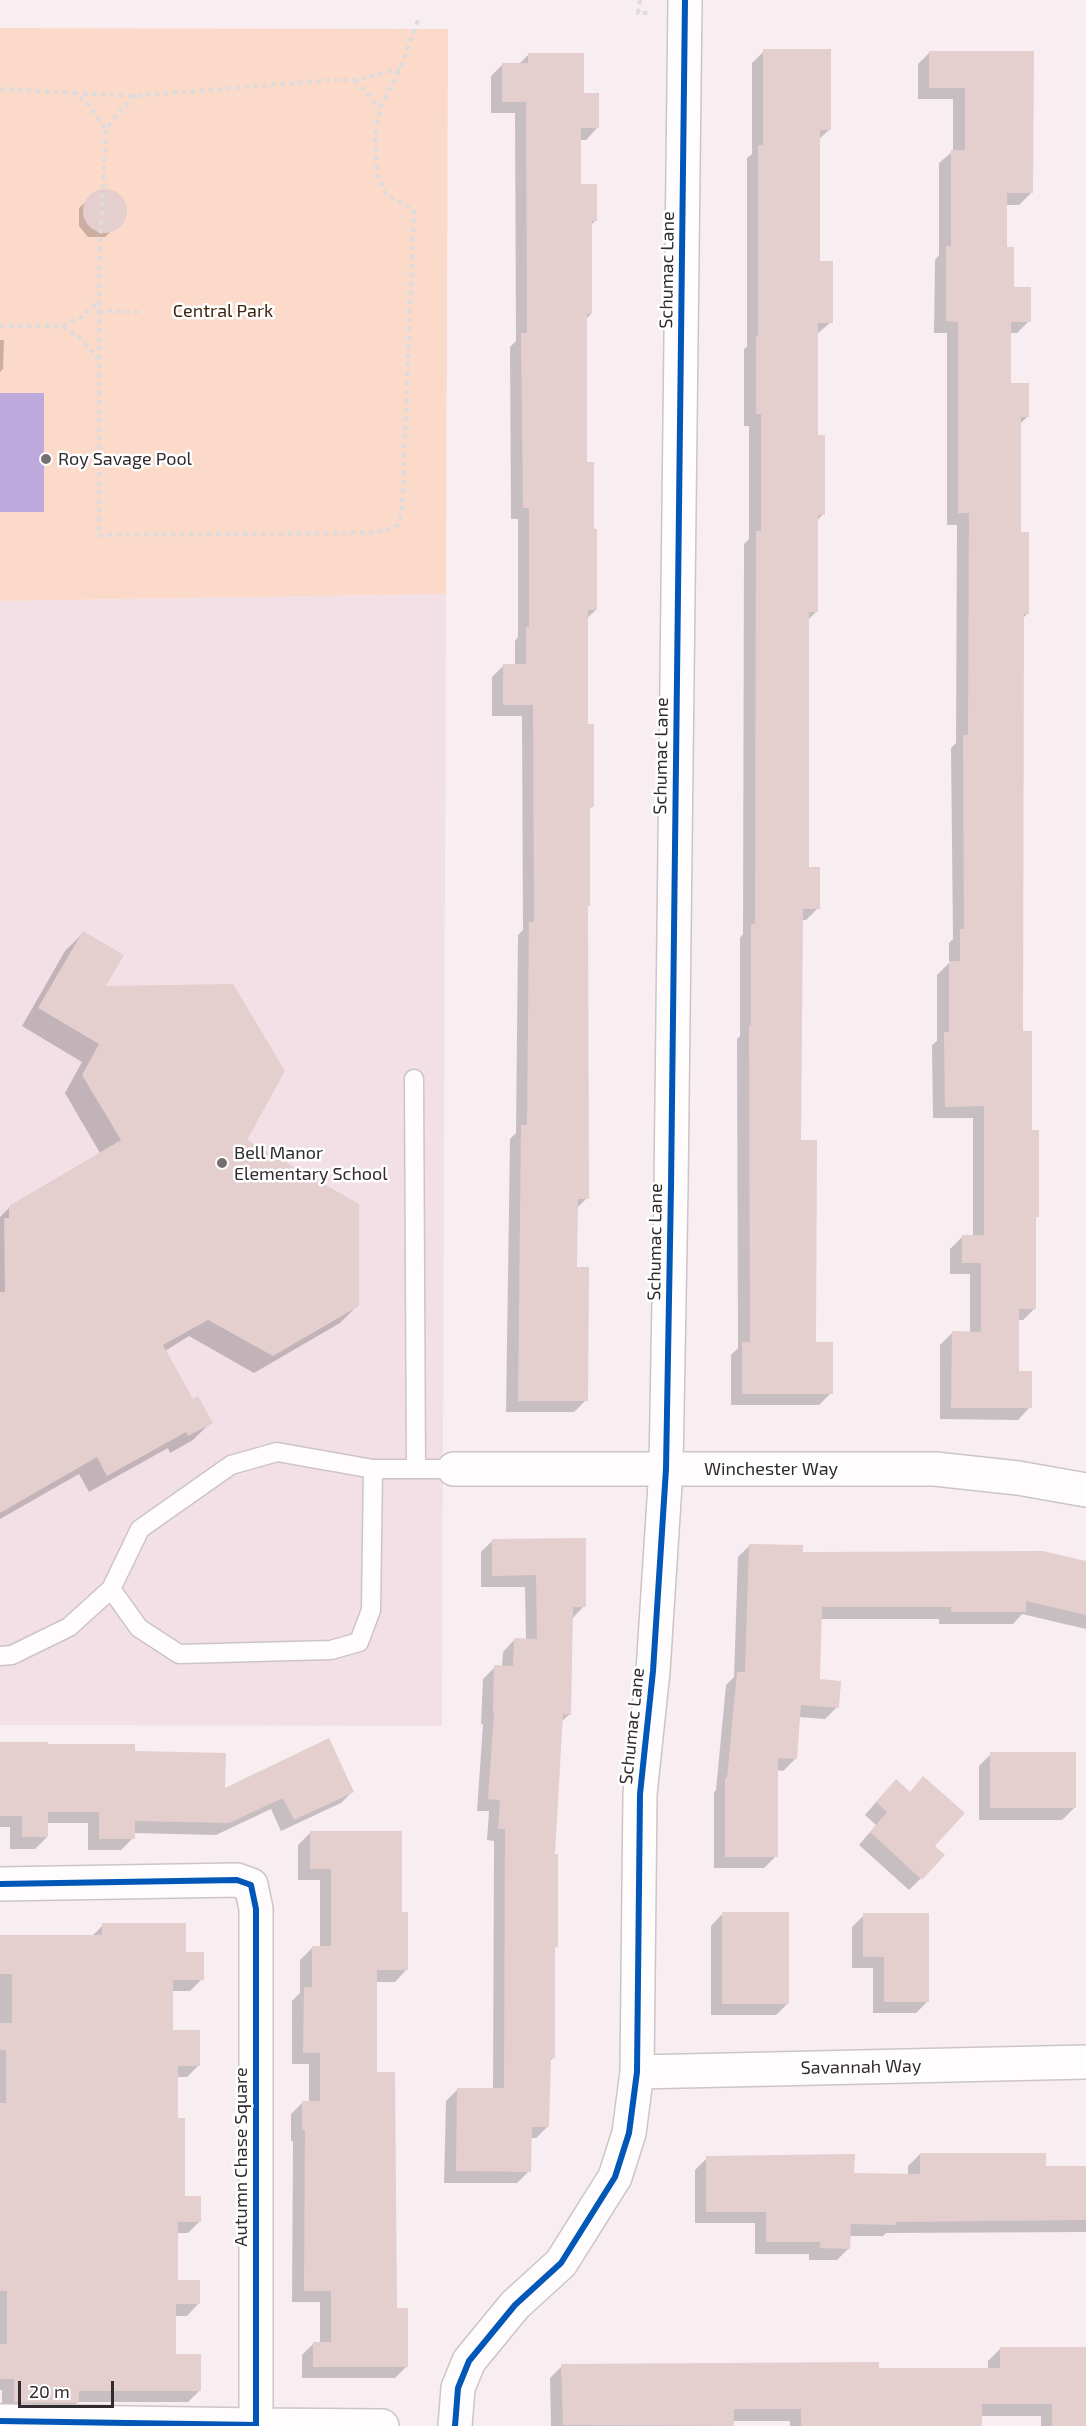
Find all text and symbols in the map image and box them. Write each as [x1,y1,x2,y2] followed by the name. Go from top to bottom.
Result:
[655,211,679,329] street label: Schumac Lane
[173,300,273,322] park label: Central Park
[58,448,192,470] place label: Roy Savage Pool
[39,452,53,466] marker: Roy Savage Pool
[649,697,673,815] street label: Schumac Lane
[234,1142,388,1184] place label: Bell Manor Elementary School
[215,1156,229,1170] marker: Bell Manor Elementary School
[643,1183,667,1301] street label: Schumac Lane
[704,1458,838,1480] street label: Winchester Way
[615,1667,649,1785] street label: Schumac Lane
[800,2055,922,2079] street label: Savannah Way
[230,2067,252,2247] street label: Autumn Chase Square
[21,2369,117,2407] scale bar
[29,2380,70,2402] text: 20 m

